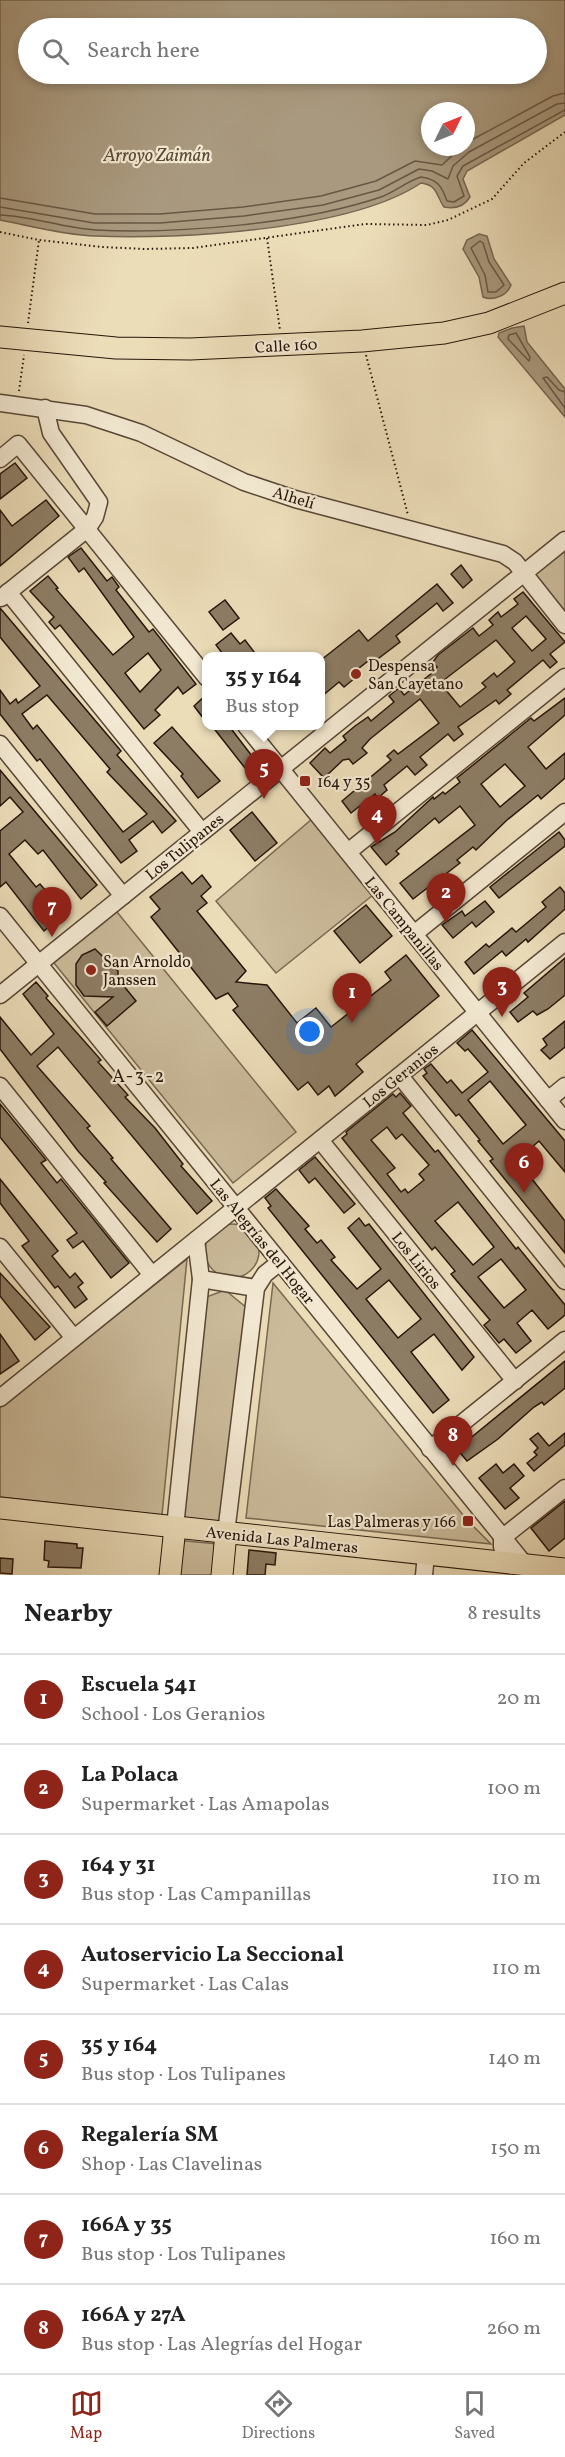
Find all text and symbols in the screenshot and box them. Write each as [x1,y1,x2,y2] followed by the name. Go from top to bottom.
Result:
[18,18,547,84] search box
[39,35,72,68] icon: search
[87,36,200,67] text: Search here
[421,102,475,156] north arrow
[102,144,211,169] water label: Arroyo Zaimán
[254,334,318,360] street label: Calle 160
[270,482,317,516] street label: Alhelí
[202,652,325,730] popup
[368,656,463,696] place label: Despensa San Cayetano
[225,662,302,693] text: 35 y 164
[349,667,363,681] marker: Despensa San Cayetano
[225,693,299,721] text: Bus stop
[244,750,284,799] pin: 5
[317,772,370,794] place label: 164 y 35
[298,774,312,788] marker: 164 y 35
[358,796,397,845] pin: 4
[141,809,229,886] street label: Los Tulipanes
[359,872,448,976] street label: Las Campanillas
[426,874,466,923] pin: 2
[32,888,72,937] pin: 7
[103,952,191,992] place label: San Arnoldo Janssen
[84,963,98,977] marker: San Arnoldo Janssen
[482,968,522,1017] pin: 3
[332,974,372,1023] pin: 1
[295,1017,324,1046] your location
[359,1039,444,1114] street label: Los Geranios
[112,1065,166,1090] district label: A-3-2
[504,1144,544,1193] pin: 6
[204,1175,319,1310] street label: Las Alegrías del Hogar
[385,1228,446,1295] street label: Los Lirios
[434,1416,472,1466] pin: 8
[327,1512,456,1534] place label: Las Palmeras y 166
[461,1514,475,1528] marker: Las Palmeras y 166
[205,1522,359,1560] street label: Avenida Las Palmeras
[24,1596,113,1632] text: Nearby
[468,1600,541,1628] text: 8 results
[81,1670,196,1701] text: Escuela 541
[39,1685,48,1713] text: 1
[497,1685,541,1713] text: 20 m
[81,1701,265,1729] text: School · Los Geranios
[81,1760,179,1791] text: La Polaca
[38,1775,49,1803] text: 2
[487,1775,541,1803] text: 100 m
[81,1791,330,1819] text: Supermarket · Las Amapolas
[81,1850,156,1881] text: 164 y 31
[38,1865,49,1893] text: 3
[492,1865,541,1893] text: 110 m
[81,1881,311,1909] text: Bus stop · Las Campanillas
[81,1940,344,1971] text: Autoservicio La Seccional
[37,1955,50,1983] text: 4
[492,1955,541,1983] text: 110 m
[81,1971,289,1999] text: Supermarket · Las Calas
[81,2030,157,2061] text: 35 y 164
[39,2045,48,2073] text: 5
[488,2045,541,2073] text: 140 m
[81,2061,286,2089] text: Bus stop · Los Tulipanes
[81,2120,218,2151] text: Regalería SM
[38,2135,49,2163] text: 6
[490,2135,541,2163] text: 150 m
[81,2151,262,2179] text: Shop · Las Clavelinas
[81,2210,172,2241] text: 166A y 35
[39,2225,48,2253] text: 7
[489,2225,541,2253] text: 160 m
[81,2241,286,2269] text: Bus stop · Los Tulipanes
[81,2300,186,2331] text: 166A y 27A
[38,2315,49,2343] text: 8
[486,2315,541,2343] text: 260 m
[81,2331,362,2359] text: Bus stop · Las Alegrías del Hogar
[70,2387,103,2445] tab: Map
[242,2387,315,2445] tab: Directions
[454,2387,495,2445] tab: Saved

